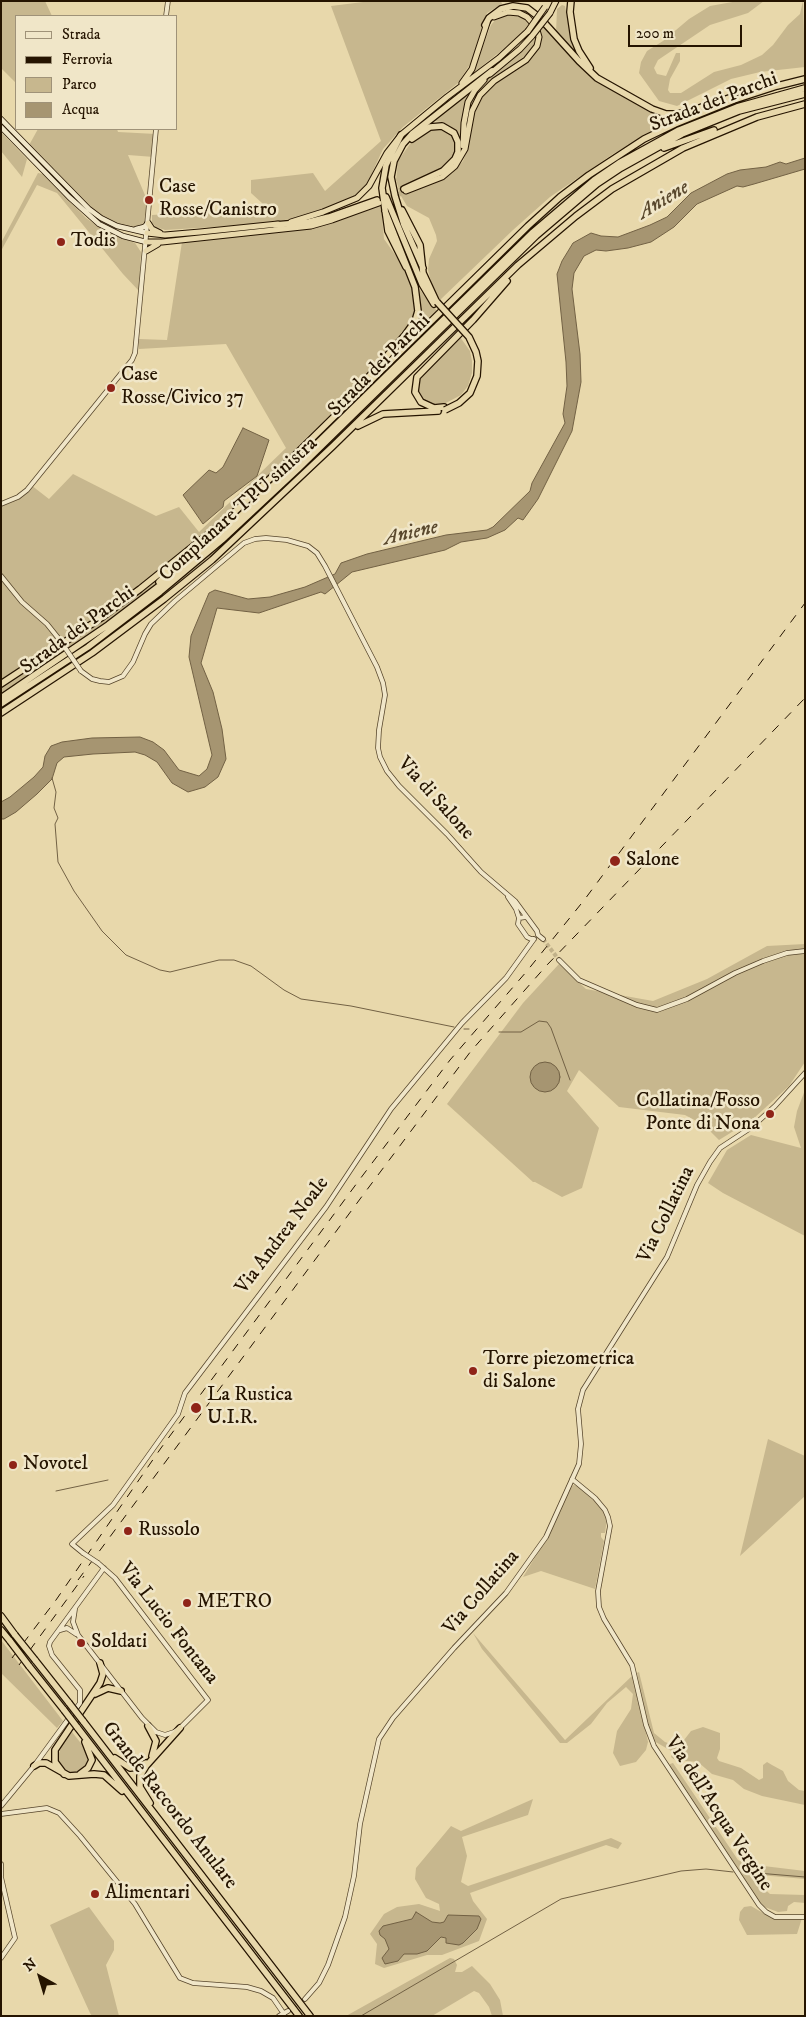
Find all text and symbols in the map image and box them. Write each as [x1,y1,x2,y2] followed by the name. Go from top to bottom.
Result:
[15,15,178,130] legend
[631,15,745,47] scale bar
[636,24,674,43] text: 200 m
[62,25,100,44] text: Strada
[62,50,112,69] text: Ferrovia
[647,68,781,138] street label: Strada dei Parchi
[62,75,96,94] text: Parco
[62,100,99,119] text: Acqua
[159,176,277,223] place label: Case Rosse/Canistro
[634,176,694,226] water label: Aniene
[143,194,155,206] marker: Case Rosse/Canistro
[71,230,116,254] place label: Todis
[55,236,67,248] marker: Todis
[324,310,436,422] street label: Strada dei Parchi
[121,364,244,411] place label: Case Rosse/Civico 37
[105,382,117,394] marker: Case Rosse/Civico 37
[155,433,323,587] street label: Complanare TPU sinistra
[381,516,441,552] water label: Aniene
[16,582,140,680] street label: Strada dei Parchi
[392,753,478,845] street label: Via di Salone
[626,849,679,873] place label: Salone
[608,854,622,868] marker: Salone
[636,1090,760,1137] place label: Collatina/Fosso Ponte di Nona
[764,1108,776,1120] marker: Collatina/Fosso Ponte di Nona
[633,1163,701,1267] street label: Via Collatina
[231,1173,335,1299] street label: Via Andrea Noale
[483,1348,634,1395] place label: Torre piezometrica di Salone
[467,1365,479,1377] marker: Torre piezometrica di Salone
[207,1384,293,1431] place label: La Rustica U.I.R.
[189,1401,203,1415] marker: La Rustica U.I.R.
[23,1453,88,1477] place label: Novotel
[7,1459,19,1471] marker: Novotel
[138,1519,200,1543] place label: Russolo
[122,1525,134,1537] marker: Russolo
[439,1546,525,1640] street label: Via Collatina
[113,1558,223,1690] street label: Via Lucio Fontana
[197,1591,272,1615] place label: METRO
[181,1597,193,1609] marker: METRO
[91,1631,147,1655] place label: Soldati
[75,1637,87,1649] marker: Soldati
[96,1717,242,1895] street label: Grande Raccordo Anulare
[659,1732,777,1896] street label: Via dell'Acqua Vergine
[105,1882,190,1906] place label: Alimentari
[89,1888,101,1900] marker: Alimentari
[15,1952,65,2002] north arrow
[20,1955,41,1976] text: N

